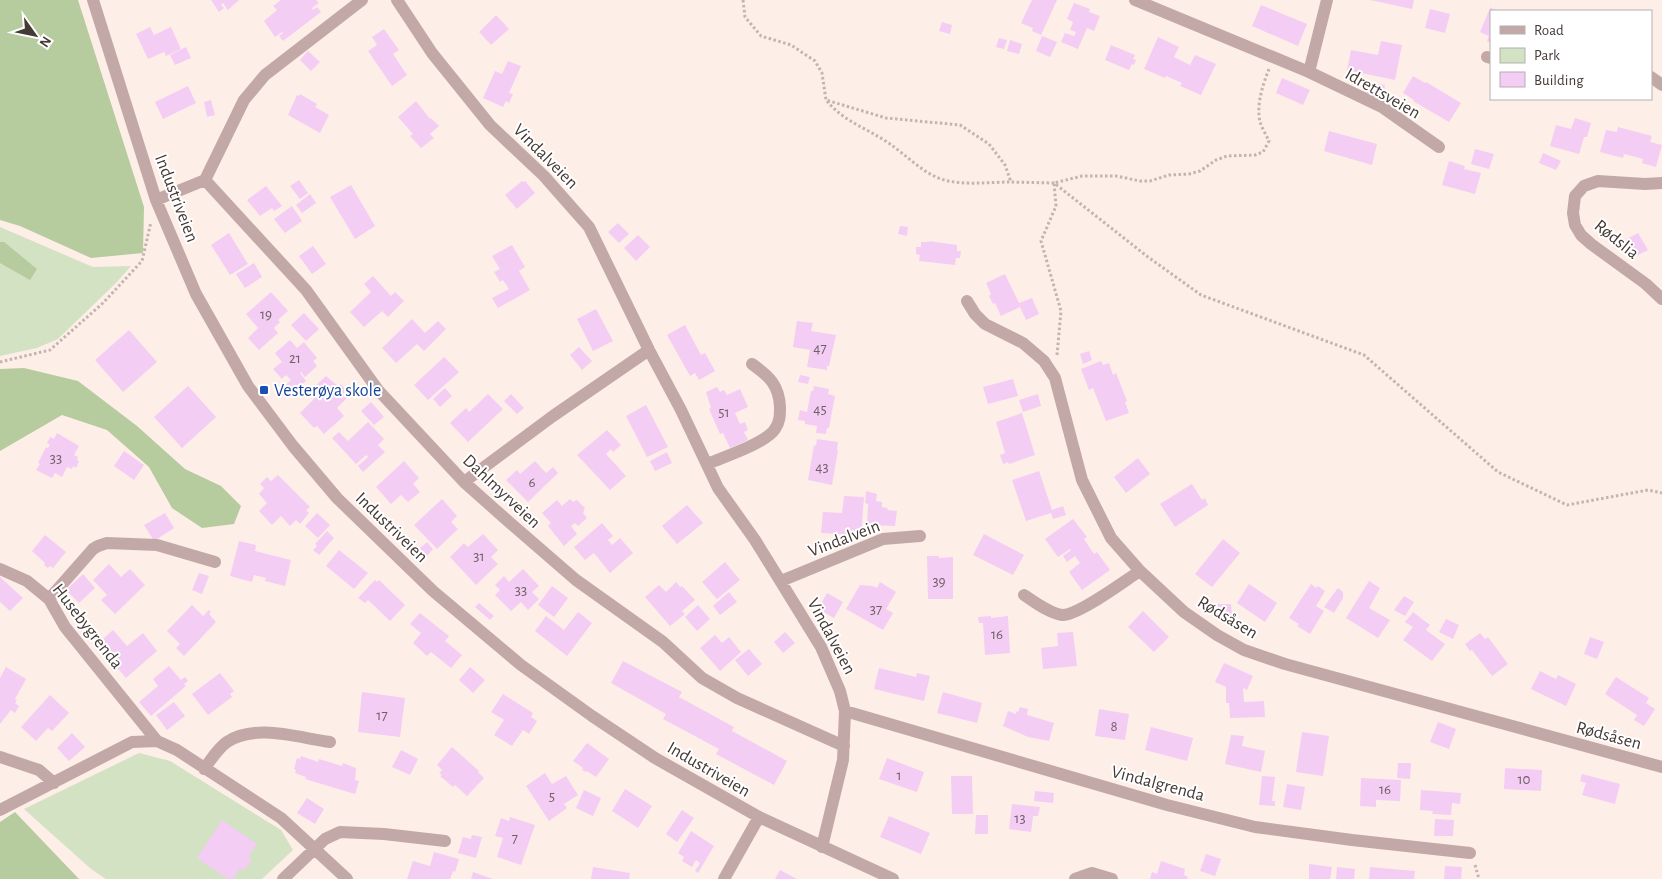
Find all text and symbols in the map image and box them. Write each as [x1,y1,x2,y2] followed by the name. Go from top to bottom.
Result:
[10,10,60,60] north arrow
[1490,10,1652,100] legend
[1534,23,1564,38] text: Road
[37,34,54,49] text: N
[1534,48,1560,63] text: Park
[1342,65,1423,123] street label: Idrettsveien
[1534,73,1584,88] text: Building
[509,121,581,193] street label: Vindalveien
[151,152,201,245] street label: Industriveien
[1591,217,1642,263] street label: Rødslia
[260,307,272,322] house number: 19
[813,341,827,356] house number: 47
[289,351,301,366] house number: 21
[274,382,381,400] place label: Vesterøya skole
[258,384,270,396] marker: Vesterøya skole
[813,402,827,417] house number: 45
[718,405,730,420] house number: 51
[50,451,62,466] house number: 33
[459,451,544,532] street label: Dahlmyrveien
[815,460,829,475] house number: 43
[528,475,536,490] house number: 6
[352,489,431,566] street label: Industriveien
[806,517,883,561] street label: Vindalvein
[473,549,485,564] house number: 31
[932,574,946,589] house number: 39
[49,581,126,672] street label: Husebygrenda
[515,583,527,598] house number: 33
[1194,593,1261,643] street label: Rødsåsen
[804,595,859,678] street label: Vindalveien
[870,602,882,617] house number: 37
[991,627,1003,642] house number: 16
[376,708,388,723] house number: 17
[1110,719,1118,734] house number: 8
[1574,719,1643,753] street label: Rødsåsen
[664,739,753,801] street label: Industriveien
[1109,763,1206,805] street label: Vindalgrenda
[896,768,902,783] house number: 1
[1517,772,1531,787] house number: 10
[1379,782,1391,797] house number: 16
[549,789,555,804] house number: 5
[1014,811,1026,826] house number: 13
[512,831,518,846] house number: 7

